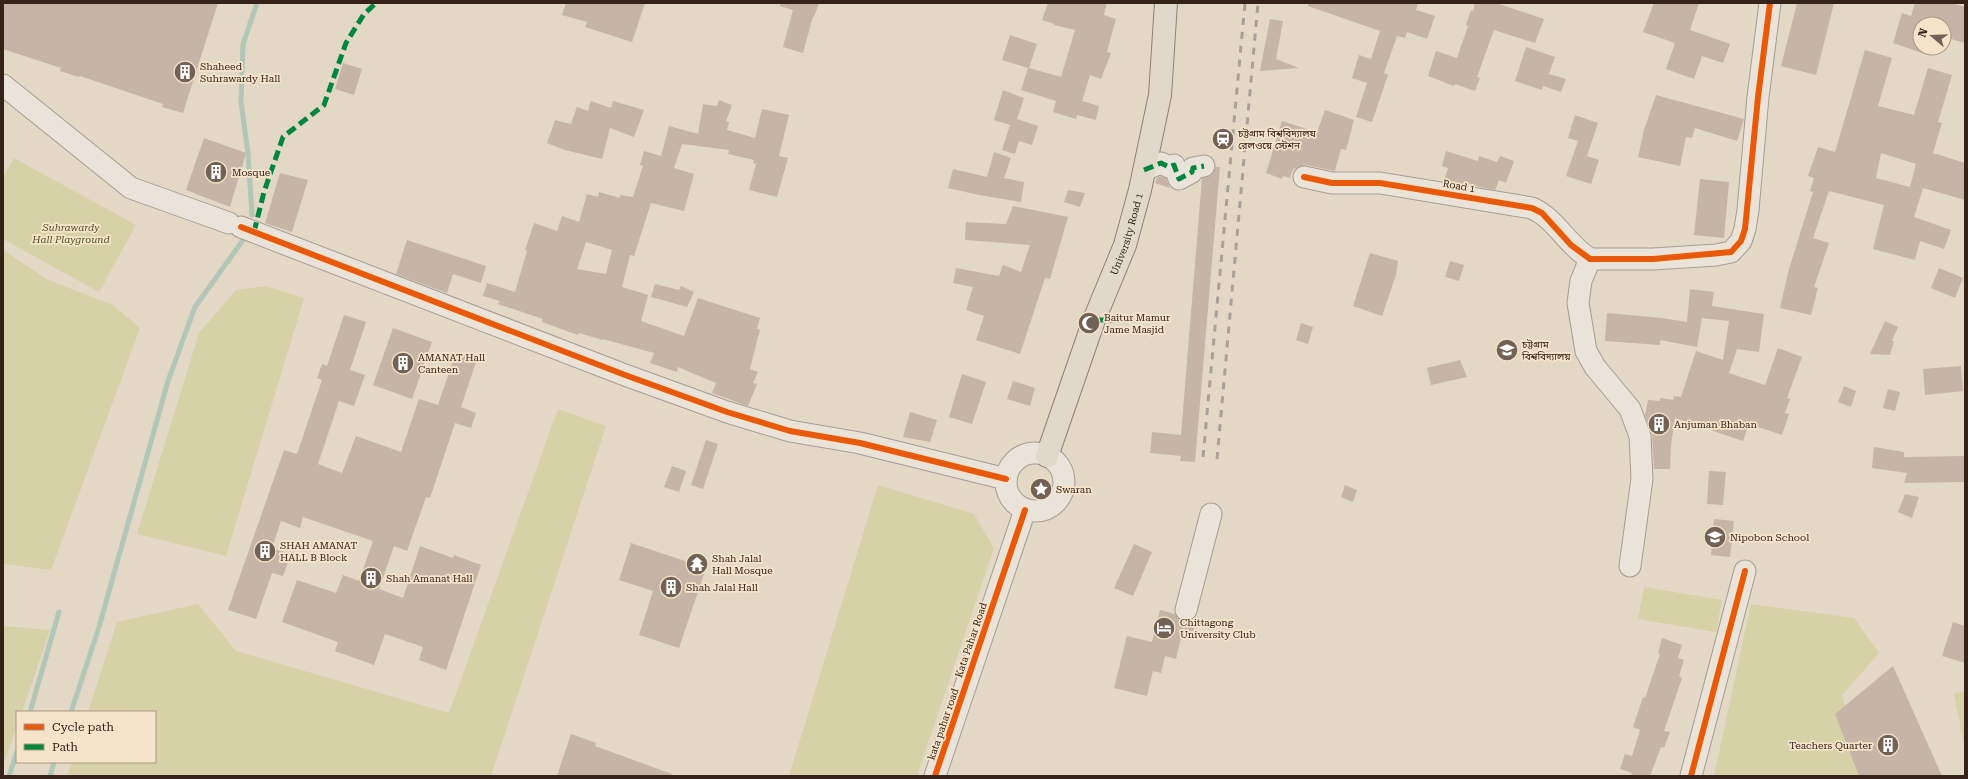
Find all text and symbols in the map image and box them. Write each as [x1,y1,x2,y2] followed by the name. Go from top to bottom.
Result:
[1912,16,1952,56] north arrow
[1915,26,1931,39] text: N
[172,59,198,85] building icon: Shaheed Suhrawardy Hall
[200,61,280,84] place label: Shaheed Suhrawardy Hall
[1210,126,1236,152] station icon: চট্টগ্রাম বিশ্ববিদ্যালয় রেলওয়ে স্টেশন
[1237,128,1317,151] place label: চট্টগ্রাম বিশ্ববিদ্যালয় রেলওয়ে স্টেশন
[203,159,229,185] building icon: Mosque
[232,167,271,178] place label: Mosque
[1442,178,1476,194] street label: Road 1
[1108,191,1145,277] street label: University Road 1
[31,222,110,245] park label: Suhrawardy Hall Playground
[1076,310,1102,336] mosque icon: Baitur Mamur Jame Masjid
[1104,312,1170,335] place label: Baitur Mamur Jame Masjid
[1494,337,1520,363] school or university icon: চট্টগ্রাম বিশ্ববিদ্যালয়
[1521,339,1571,362] place label: চট্টগ্রাম বিশ্ববিদ্যালয়
[390,350,416,376] building icon: AMANAT Hall Canteen
[418,352,485,375] place label: AMANAT Hall Canteen
[1646,411,1672,437] building icon: Anjuman Bhaban
[1674,419,1758,430] place label: Anjuman Bhaban
[1028,476,1054,502] place icon: Swaran
[1056,484,1092,495] place label: Swaran
[1702,524,1728,550] school or university icon: Nipobon School
[1730,532,1809,543] place label: Nipobon School
[252,538,278,564] building icon: SHAH AMANAT HALL B Block
[280,540,357,563] place label: SHAH AMANAT HALL B Block
[684,551,710,577] temple icon: Shah Jalal Hall Mosque
[712,553,773,576] place label: Shah Jalal Hall Mosque
[358,565,384,591] building icon: Shah Amanat Hall
[386,573,473,584] place label: Shah Amanat Hall
[658,574,684,600] building icon: Shah Jalal Hall
[686,582,758,593] place label: Shah Jalal Hall
[953,600,989,679] street label: Kata Pahar Road
[1151,615,1177,641] hotel icon: Chittagong University Club
[1180,617,1256,640] place label: Chittagong University Club
[926,686,961,761] street label: kata pahar road
[16,711,156,763] legend
[52,720,114,734] text: Cycle path
[1875,732,1901,758] building icon: Teachers Quarter
[52,740,78,754] text: Path
[1789,740,1872,751] place label: Teachers Quarter

